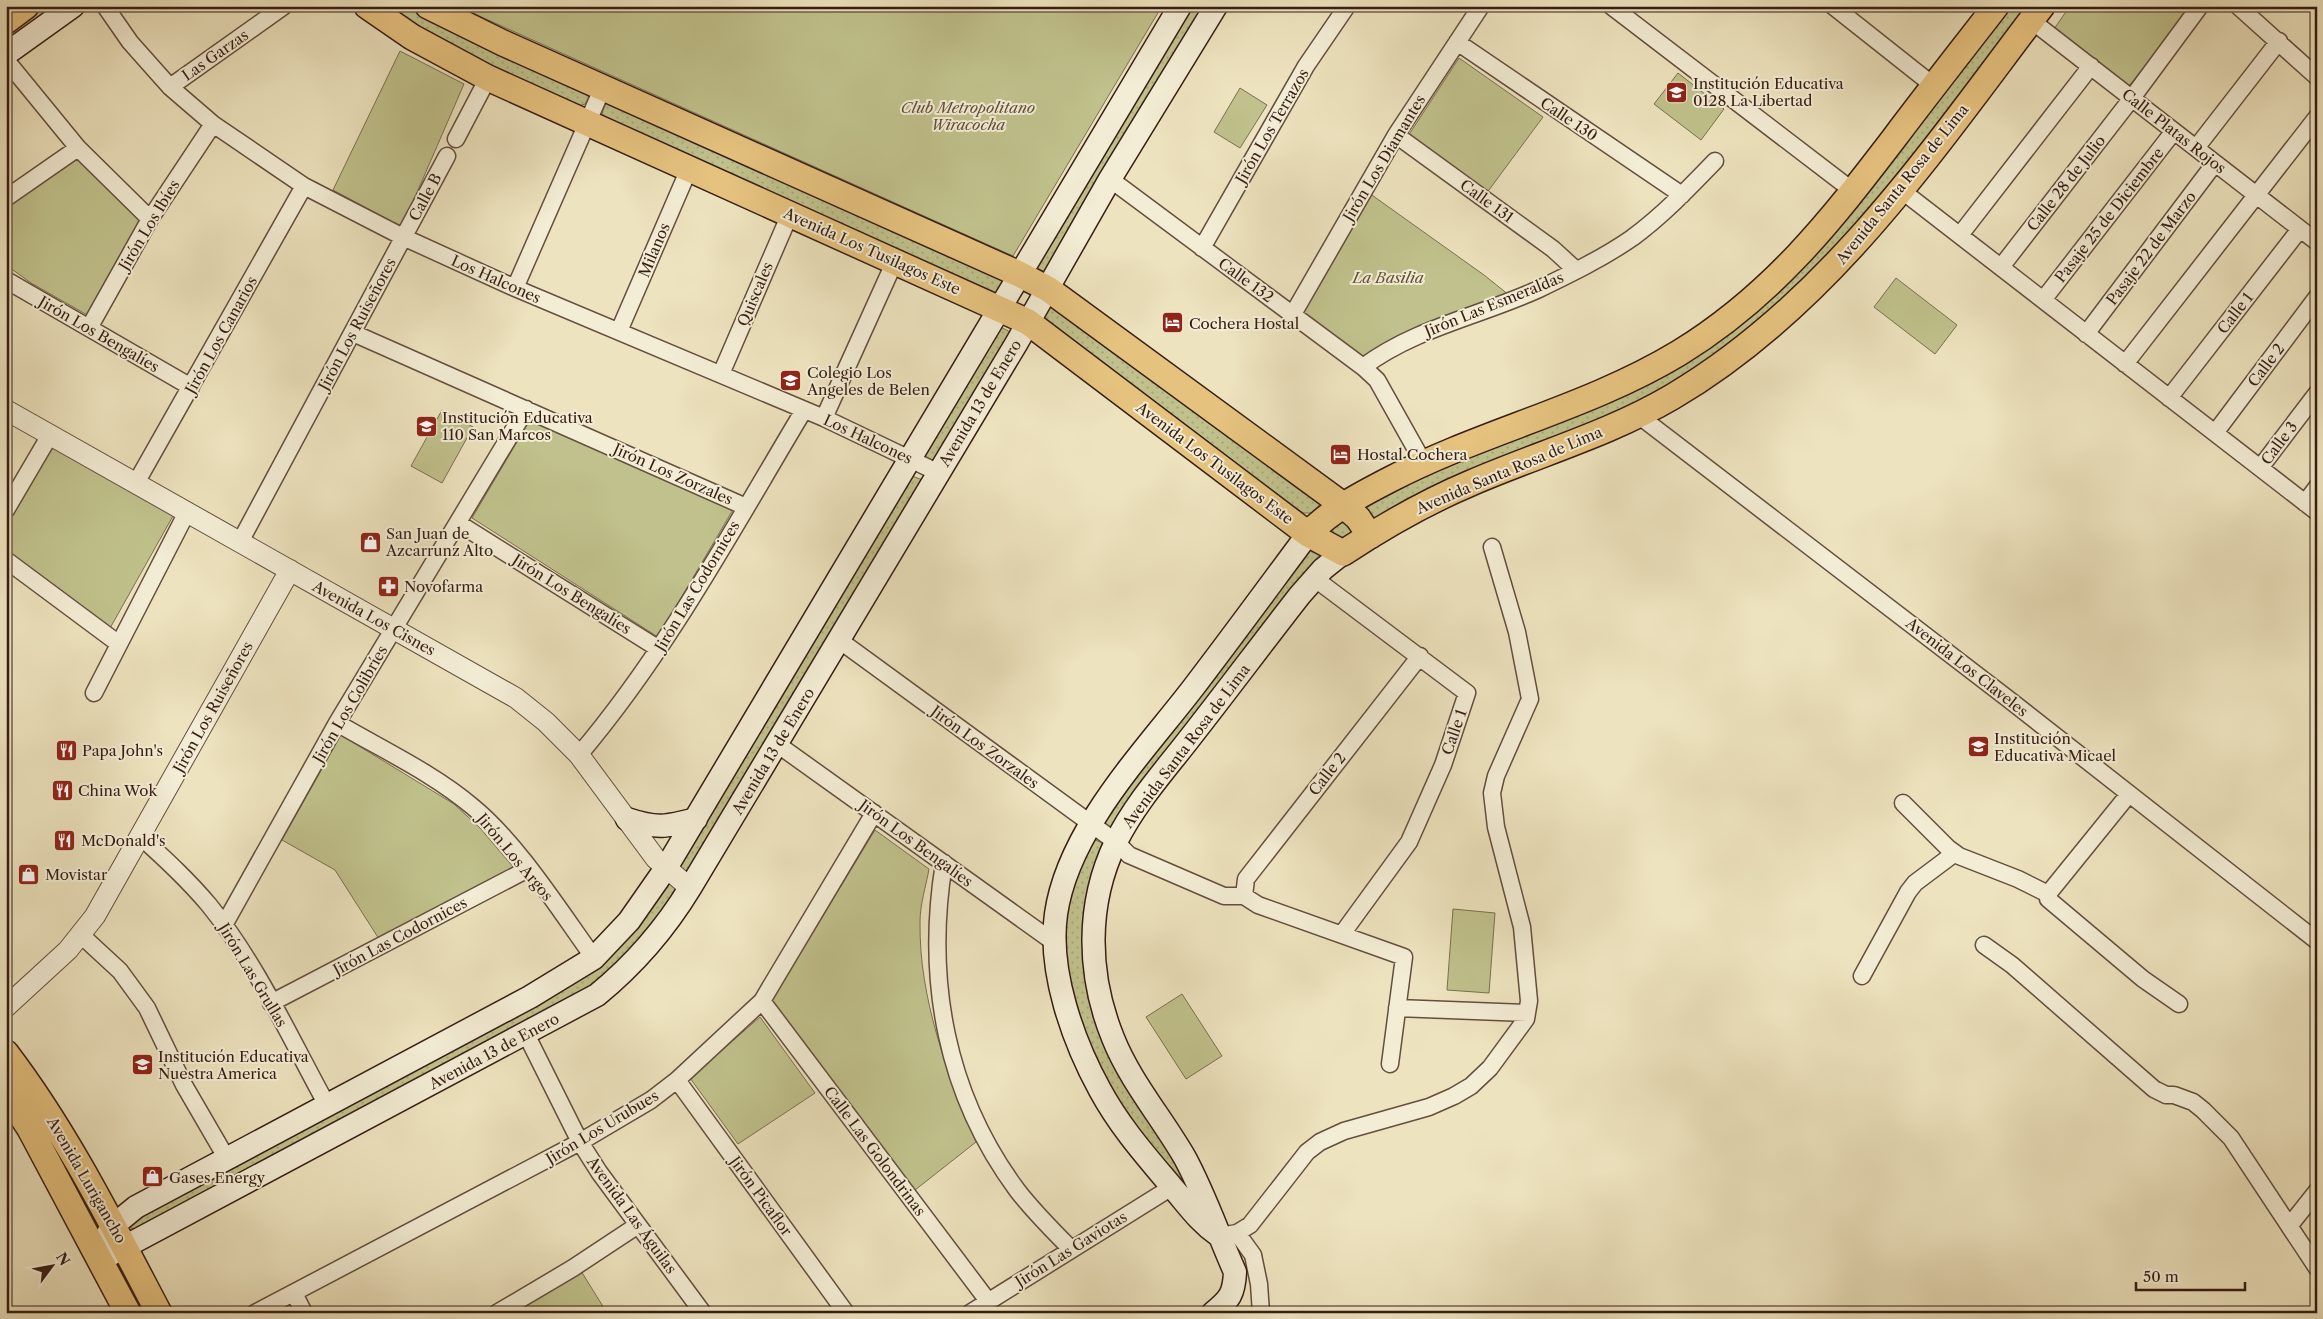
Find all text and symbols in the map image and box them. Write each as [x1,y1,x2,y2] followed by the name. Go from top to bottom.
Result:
[178,25,252,85] street label: Las Garzas
[1230,65,1313,189] street label: Jirón Los Terrazos
[1693,74,1844,110] place label: Institución Educativa 0128 La Libertad
[1665,80,1689,104] school or university icon: Institución Educativa 0128 La Libertad
[2118,84,2230,178] street label: Calle Platas Rojos
[1338,91,1429,226] street label: Jirón Los Diamantes
[1537,93,1601,145] street label: Calle 130
[901,98,1035,134] park label: Club Metropolitano Wiracocha
[1831,100,1973,269] street label: Avenida Santa Rosa de Lima
[2023,131,2109,235] street label: Calle 28 de Julio
[2050,144,2168,286] street label: Pasaje 25 de Diciembre
[405,170,445,224] street label: Calle B
[1456,175,1518,227] street label: Calle 131
[113,176,184,275] street label: Jirón Los Ibíes
[2102,187,2200,309] street label: Pasaje 22 de Marzo
[780,203,963,299] street label: Avenida Los Tusilagos Este
[634,220,674,280] street label: Milanos
[448,251,544,307] street label: Los Halcones
[313,254,400,395] street label: Jirón Los Ruiseñores
[1215,254,1277,306] street label: Calle 132
[733,259,777,329] street label: Quiscales
[1420,267,1566,341] street label: Jirón Las Esmeraldas
[1351,268,1424,287] park label: La Basilia
[180,273,261,399] street label: Jirón Los Canarios
[2213,288,2257,337] street label: Calle 1
[34,291,163,376] street label: Jirón Los Bengalíes
[1161,311,1185,335] hotel icon: Cochera Hostal
[1189,314,1300,333] place label: Cochera Hostal
[934,336,1025,471] street label: Avenida 13 de Enero
[2244,340,2288,390] street label: Calle 2
[806,363,930,399] place label: Colegio Los Angeles de Belen
[779,369,803,393] school or university icon: Colegio Los Angeles de Belen
[1132,397,1297,528] street label: Avenida Los Tusilagos Este
[442,408,593,444] place label: Institución Educativa 110 San Marcos
[820,410,916,468] street label: Los Halcones
[414,414,438,438] school or university icon: Institución Educativa 110 San Marcos
[2257,418,2301,468] street label: Calle 3
[1412,422,1605,518] street label: Avenida Santa Rosa de Lima
[608,438,736,509] street label: Jirón Los Zorzales
[1329,442,1353,466] hotel icon: Hostal Cochera
[1357,445,1467,464] place label: Hostal Cochera
[649,517,744,656] street label: Jirón Las Codornices
[385,524,493,560] place label: San Juan de Azcarrunz Alto
[358,530,382,554] shop icon: San Juan de Azcarrunz Alto
[508,549,635,638] street label: Jirón Los Bengalíes
[376,574,400,598] pharmacy icon: Novofarma
[308,576,439,660] street label: Avenida Los Cisnes
[404,577,483,596] place label: Novofarma
[1901,613,2032,721] street label: Avenida Los Claveles
[168,638,257,778] street label: Jirón Los Ruiseñores
[308,642,391,768] street label: Jirón Los Colibríes
[1117,660,1254,833] street label: Avenida Santa Rosa de Lima
[727,684,818,819] street label: Avenida 13 de Enero
[926,700,1043,793] street label: Jirón Los Zorzales
[1437,706,1471,757] street label: Calle 1
[1994,729,2117,765] place label: Institución Educativa Micael
[1966,735,1990,759] school or university icon: Institución Educativa Micael
[54,738,78,762] restaurant icon: Papa John's
[82,741,163,760] place label: Papa John's
[1304,749,1350,799] street label: Calle 2
[50,778,74,802] restaurant icon: China Wok
[78,781,158,800] place label: China Wok
[854,794,977,891] street label: Jirón Los Bengalíes
[472,808,557,905] street label: Jirón Los Argos
[53,828,77,852] restaurant icon: McDonald's
[81,831,166,850] place label: McDonald's
[17,862,41,886] shop icon: Movistar
[45,865,108,884] place label: Movistar
[328,893,470,980] street label: Jirón Las Codornices
[213,918,292,1030] street label: Jirón Las Grullas
[425,1009,562,1094] street label: Avenida 13 de Enero
[158,1047,309,1083] place label: Institución Educativa Nuestra America
[130,1053,154,1077] school or university icon: Institución Educativa Nuestra America
[820,1082,930,1220] street label: Calle Las Golondrinas
[540,1086,662,1169] street label: Jirón Los Urubues
[43,1113,131,1247] street label: Avenida Lurigancho
[725,1151,797,1240] street label: Jirón Picaflor
[582,1152,681,1277] street label: Avenida Las Águilas
[141,1165,165,1189] shop icon: Gases Energy
[169,1168,266,1187] place label: Gases Energy
[1010,1207,1130,1292] street label: Jirón Las Gaviotas
[28,1242,78,1292] north arrow
[52,1249,74,1269] text: N
[2136,1259,2244,1291] scale bar
[2143,1267,2179,1286] text: 50 m

